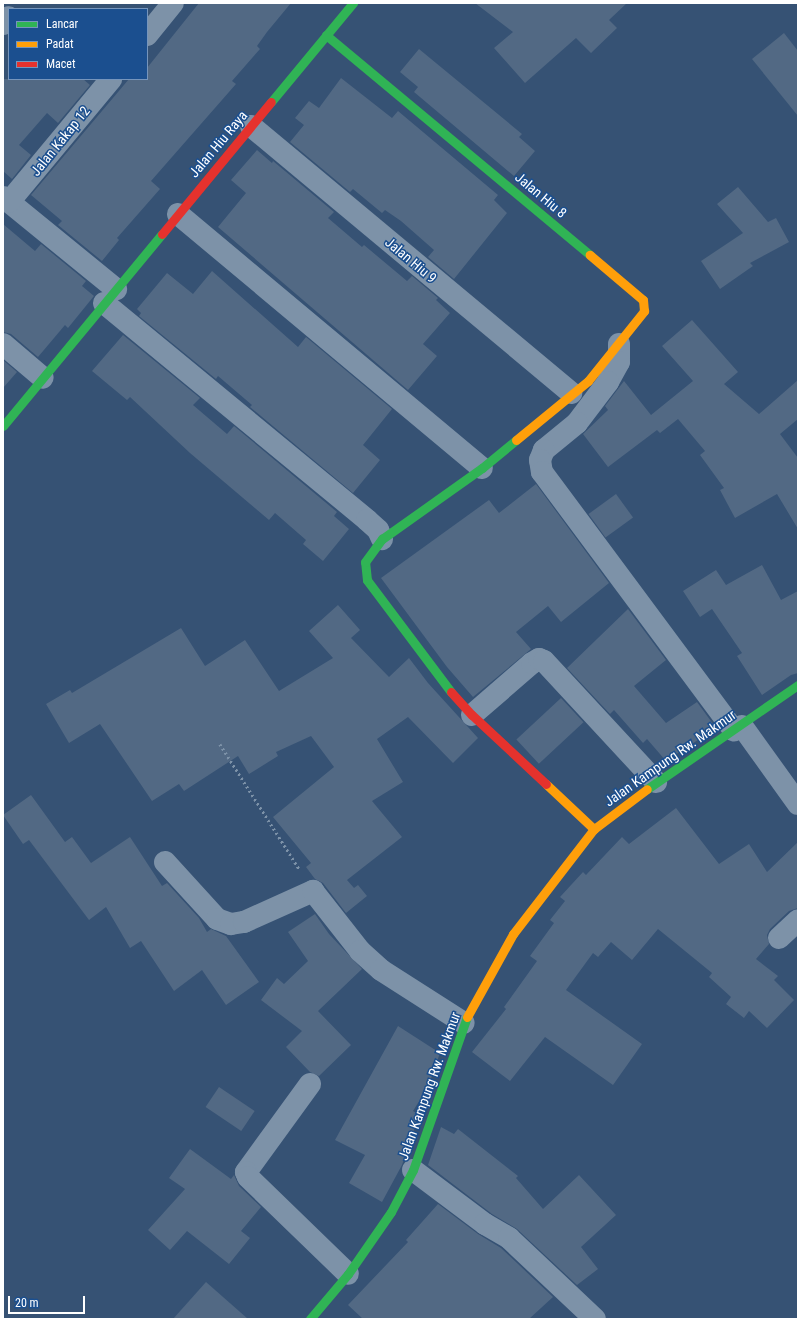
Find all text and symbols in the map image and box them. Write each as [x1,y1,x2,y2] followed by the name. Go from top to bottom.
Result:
[8,8,148,80] legend
[46,17,78,31] text: Lancar
[46,37,74,51] text: Padat
[46,57,76,71] text: Macet
[27,103,93,179] street label: Jalan Kakap 12
[185,107,251,181] street label: Jalan Hiu Raya
[512,169,570,221] street label: Jalan Hiu 8
[382,234,440,286] street label: Jalan Hiu 9
[601,706,739,810] street label: Jalan Kampung Rw. Makmur
[394,1010,464,1162] street label: Jalan Kampung Rw. Makmur
[10,1288,87,1314] scale bar
[15,1296,39,1310] text: 20 m

